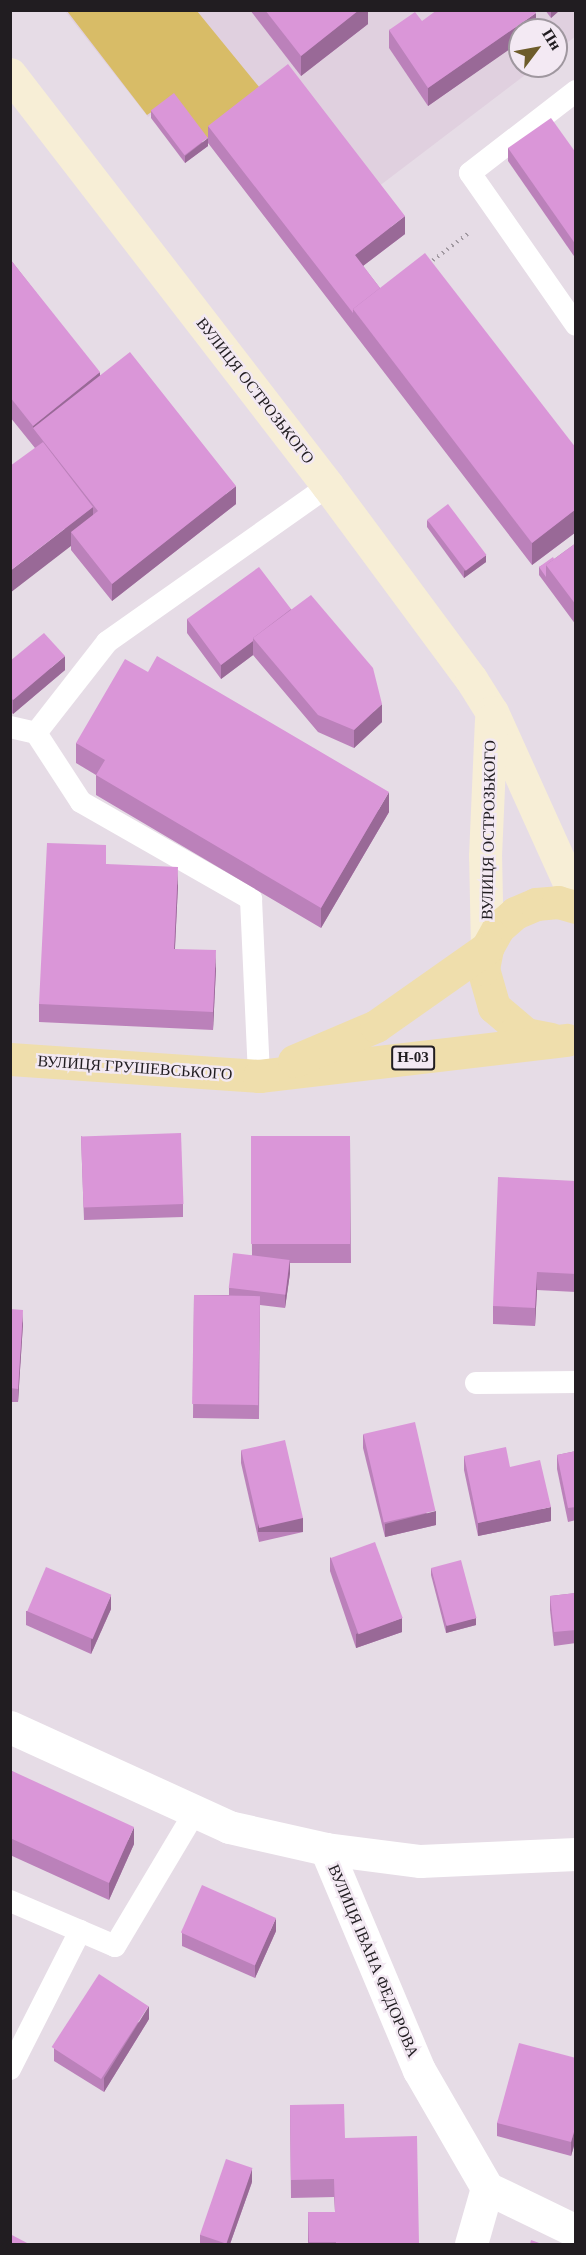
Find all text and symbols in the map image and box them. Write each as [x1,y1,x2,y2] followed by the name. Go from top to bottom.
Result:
[508,18,568,78] north arrow
[539,26,565,53] text: Пн
[192,314,318,468] street label: ВУЛИЦЯ ОСТРОЗЬКОГО
[478,740,500,920] street label: ВУЛИЦЯ ОСТРОЗЬКОГО
[390,1046,436,1070] road number: Н-03
[37,1052,233,1084] street label: ВУЛИЦЯ ГРУШЕВСЬКОГО
[324,1862,422,2060] street label: ВУЛИЦЯ ІВАНА ФЕДОРОВА

